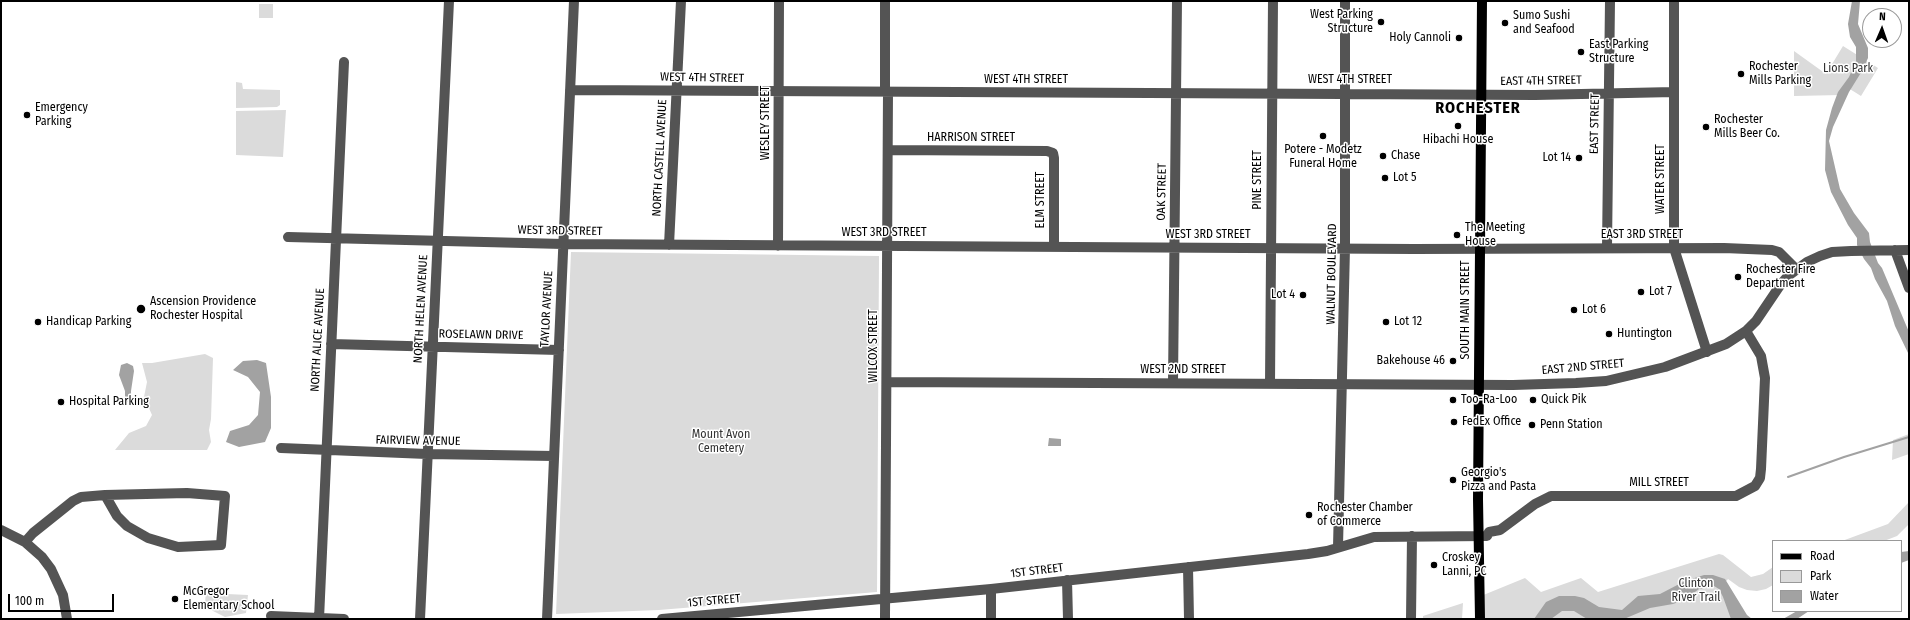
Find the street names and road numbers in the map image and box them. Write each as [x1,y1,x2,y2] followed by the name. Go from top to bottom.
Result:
[660,70,744,86] street label: WEST 4TH STREET
[984,73,1068,87] street label: WEST 4TH STREET
[1308,73,1392,87] street label: WEST 4TH STREET
[1500,73,1582,89] street label: EAST 4TH STREET
[759,86,773,160] street label: WESLEY STREET
[1587,94,1603,154] street label: EAST STREET
[650,99,670,217] street label: NORTH CASTELL AVENUE
[927,131,1015,145] street label: HARRISON STREET
[1654,144,1668,214] street label: WATER STREET
[1251,150,1265,210] street label: PINE STREET
[1154,163,1170,221] street label: OAK STREET
[1034,172,1048,228] street label: ELM STREET
[517,223,603,239] street label: WEST 3RD STREET
[1324,223,1340,325] street label: WALNUT BOULEVARD
[842,226,926,240] street label: WEST 3RD STREET
[1166,228,1250,242] street label: WEST 3RD STREET
[1601,228,1683,242] street label: EAST 3RD STREET
[411,254,431,364] street label: NORTH HELEN AVENUE
[1459,261,1473,359] street label: SOUTH MAIN STREET
[538,271,556,347] street label: TAYLOR AVENUE
[308,288,328,392] street label: NORTH ALICE AVENUE
[867,309,881,383] street label: WILCOX STREET
[439,327,523,343] street label: ROSELAWN DRIVE
[1541,356,1625,378] street label: EAST 2ND STREET
[1140,363,1226,377] street label: WEST 2ND STREET
[375,433,461,449] street label: FAIRVIEW AVENUE
[1629,476,1689,490] street label: MILL STREET
[1010,561,1064,581] street label: 1ST STREET
[687,592,741,610] street label: 1ST STREET

